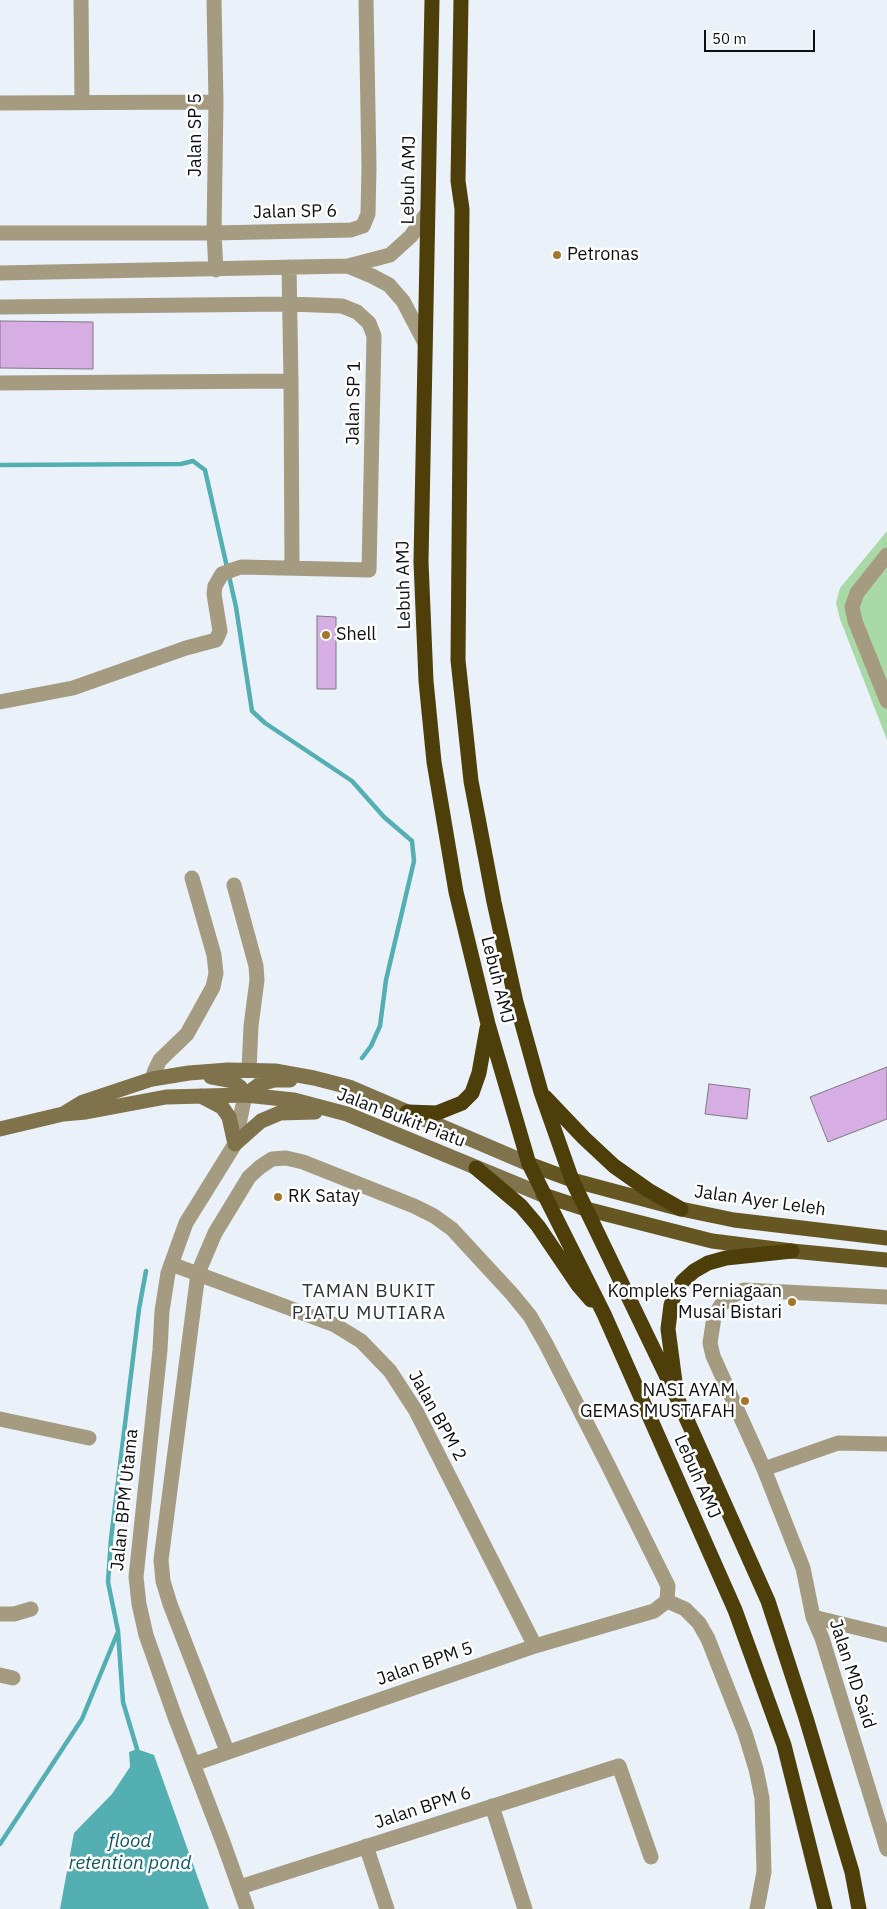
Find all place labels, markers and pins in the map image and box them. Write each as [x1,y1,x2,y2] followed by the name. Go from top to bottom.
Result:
[567,244,639,266] place label: Petronas
[551,249,563,261] marker: Petronas
[336,624,376,646] place label: Shell
[320,629,332,641] marker: Shell
[288,1186,360,1208] place label: RK Satay
[272,1191,284,1203] marker: RK Satay
[607,1281,782,1324] place label: Kompleks Perniagaan Musai Bistari
[786,1296,798,1308] marker: Kompleks Perniagaan Musai Bistari
[580,1380,735,1422] place label: NASI AYAM GEMAS MUSTAFAH
[739,1395,751,1407] marker: NASI AYAM GEMAS MUSTAFAH

